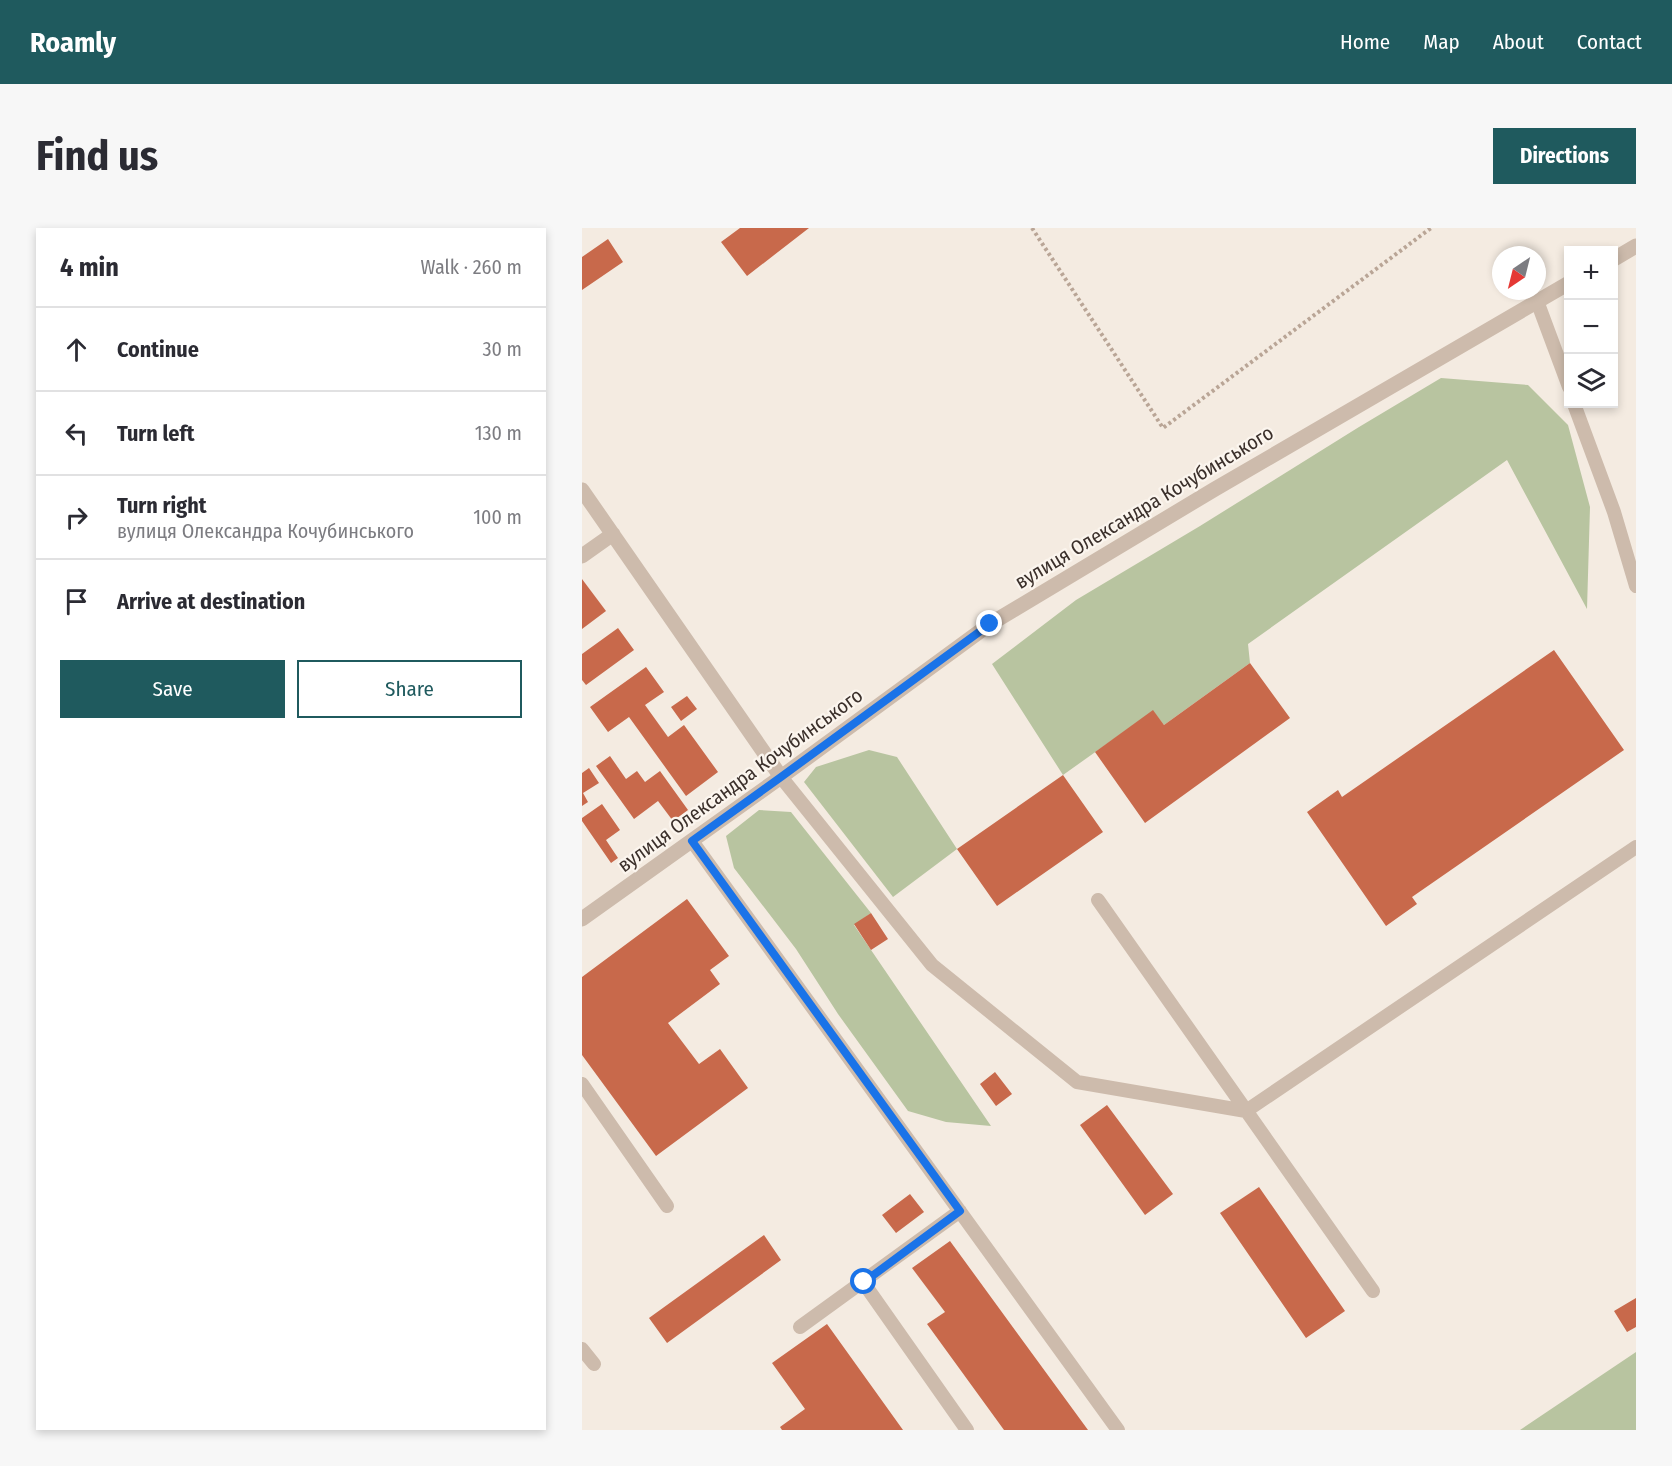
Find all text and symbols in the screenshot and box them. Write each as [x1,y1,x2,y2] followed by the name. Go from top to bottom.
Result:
[30,26,116,59] text: Roamly
[1340,29,1390,55] text: Home
[1423,29,1460,55] text: Map
[1493,29,1544,55] text: About
[1577,29,1642,55] text: Contact
[1493,128,1636,184] button: Directions
[36,131,158,181] text: Find us
[1492,246,1546,300] north arrow
[1564,246,1618,408] map controls
[1564,246,1618,300] button: +
[60,252,119,283] text: 4 min
[421,255,522,279] text: Walk · 260 m
[1564,300,1618,354] button: −
[60,333,93,366] icon: ahead
[117,336,199,363] text: Continue
[482,337,522,361] text: 30 m
[1564,354,1618,408] button: layers
[60,417,93,450] icon: left
[117,420,195,447] text: Turn left
[1010,420,1278,594] street label: вулиця Олександра Кочубинського
[475,421,522,445] text: 130 m
[117,492,206,519] text: Turn right
[60,501,93,534] icon: right
[473,505,522,529] text: 100 m
[117,519,414,543] text: вулиця Олександра Кочубинського
[60,585,93,618] icon: arrive
[117,588,305,615] text: Arrive at destination
[976,610,1002,636] route end
[60,660,285,718] button: Save
[297,660,522,718] button: Share
[613,683,867,877] street label: вулиця Олександра Кочубинського
[850,1268,876,1294] route start

